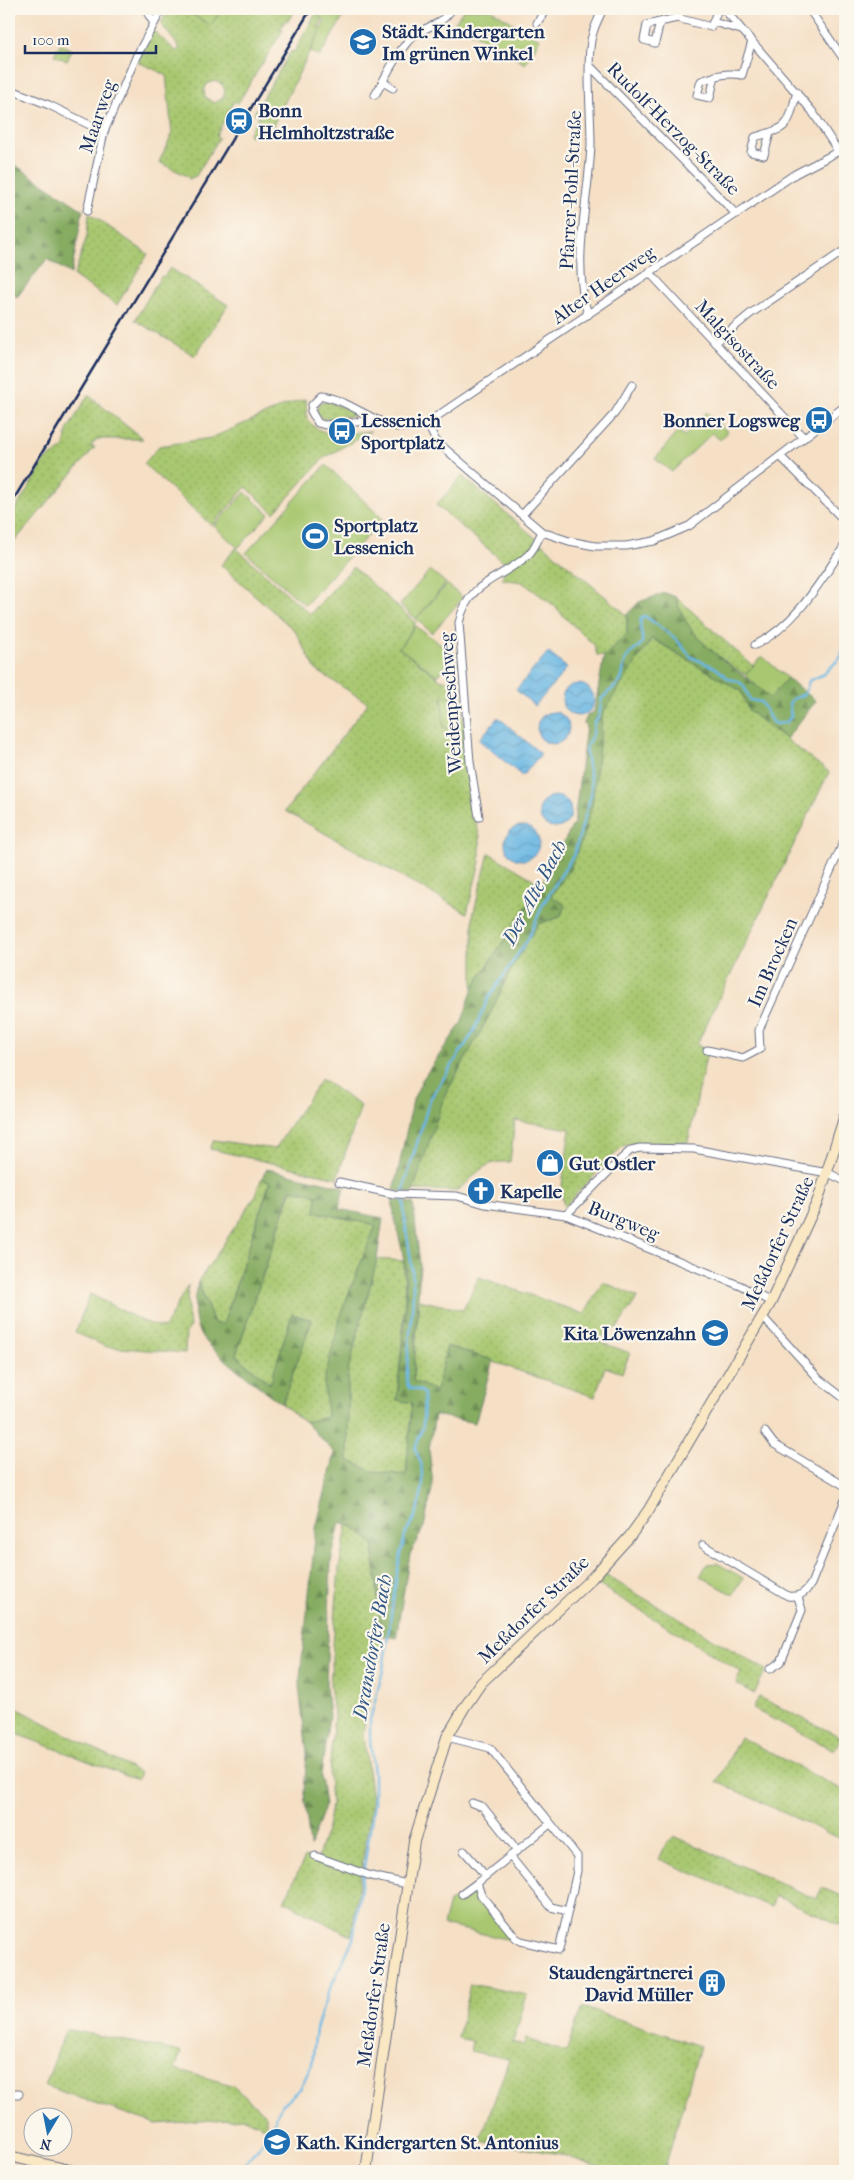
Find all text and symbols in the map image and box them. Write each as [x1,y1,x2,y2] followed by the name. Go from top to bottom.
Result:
[382,21,546,65] place label: Städt. Kindergarten Im grünen Winkel
[25,22,156,54] scale bar
[348,27,378,57] school or university icon: Städt. Kindergarten Im grünen Winkel
[32,31,70,49] text: 100 m
[602,58,744,200] street label: Rudolf-Herzog-Straße
[75,76,121,156] street label: Maarweg
[258,100,395,144] place label: Bonn Helmholtzstraße
[224,106,254,136] station icon: Bonn Helmholtzstraße
[556,110,586,270] street label: Pfarrer-Pohl-Straße
[547,241,660,329] street label: Alter Heerweg
[690,295,784,394] street label: Malgisostraße
[804,405,834,435] bus stop icon: Bonner Logsweg
[361,410,446,454] place label: Lessenich Sportplatz
[663,410,801,432] place label: Bonner Logsweg
[327,416,357,446] bus stop icon: Lessenich Sportplatz
[334,515,419,559] place label: Sportplatz Lessenich
[300,521,330,551] sports icon: Sportplatz Lessenich
[435,631,467,775] street label: Weidenpeschweg
[496,836,572,950] water label: Der Alte Bach
[743,914,802,1011] street label: Im Brocken
[535,1148,565,1178] shop icon: Gut Ostler
[569,1153,656,1175] place label: Gut Ostler
[737,1173,819,1314] street label: Meßdorfer Straße
[466,1176,496,1206] church icon: Kapelle
[500,1181,563,1203] place label: Kapelle
[585,1197,663,1245] street label: Burgweg
[700,1318,730,1348] school or university icon: Kita Löwenzahn
[563,1323,697,1345] place label: Kita Löwenzahn
[474,1551,594,1668] street label: Meßdorfer Straße
[348,1573,397,1724] water label: Dransdorfer Bach
[353,1921,395,2069] street label: Meßdorfer Straße
[549,1962,694,2006] place label: Staudengärtnerei David Müller
[697,1968,727,1998] building icon: Staudengärtnerei David Müller
[22,2108,72,2158] north arrow
[262,2127,292,2157] school or university icon: Kath. Kindergarten St. Antonius
[296,2132,559,2154] place label: Kath. Kindergarten St. Antonius
[39,2135,53,2154] text: N

